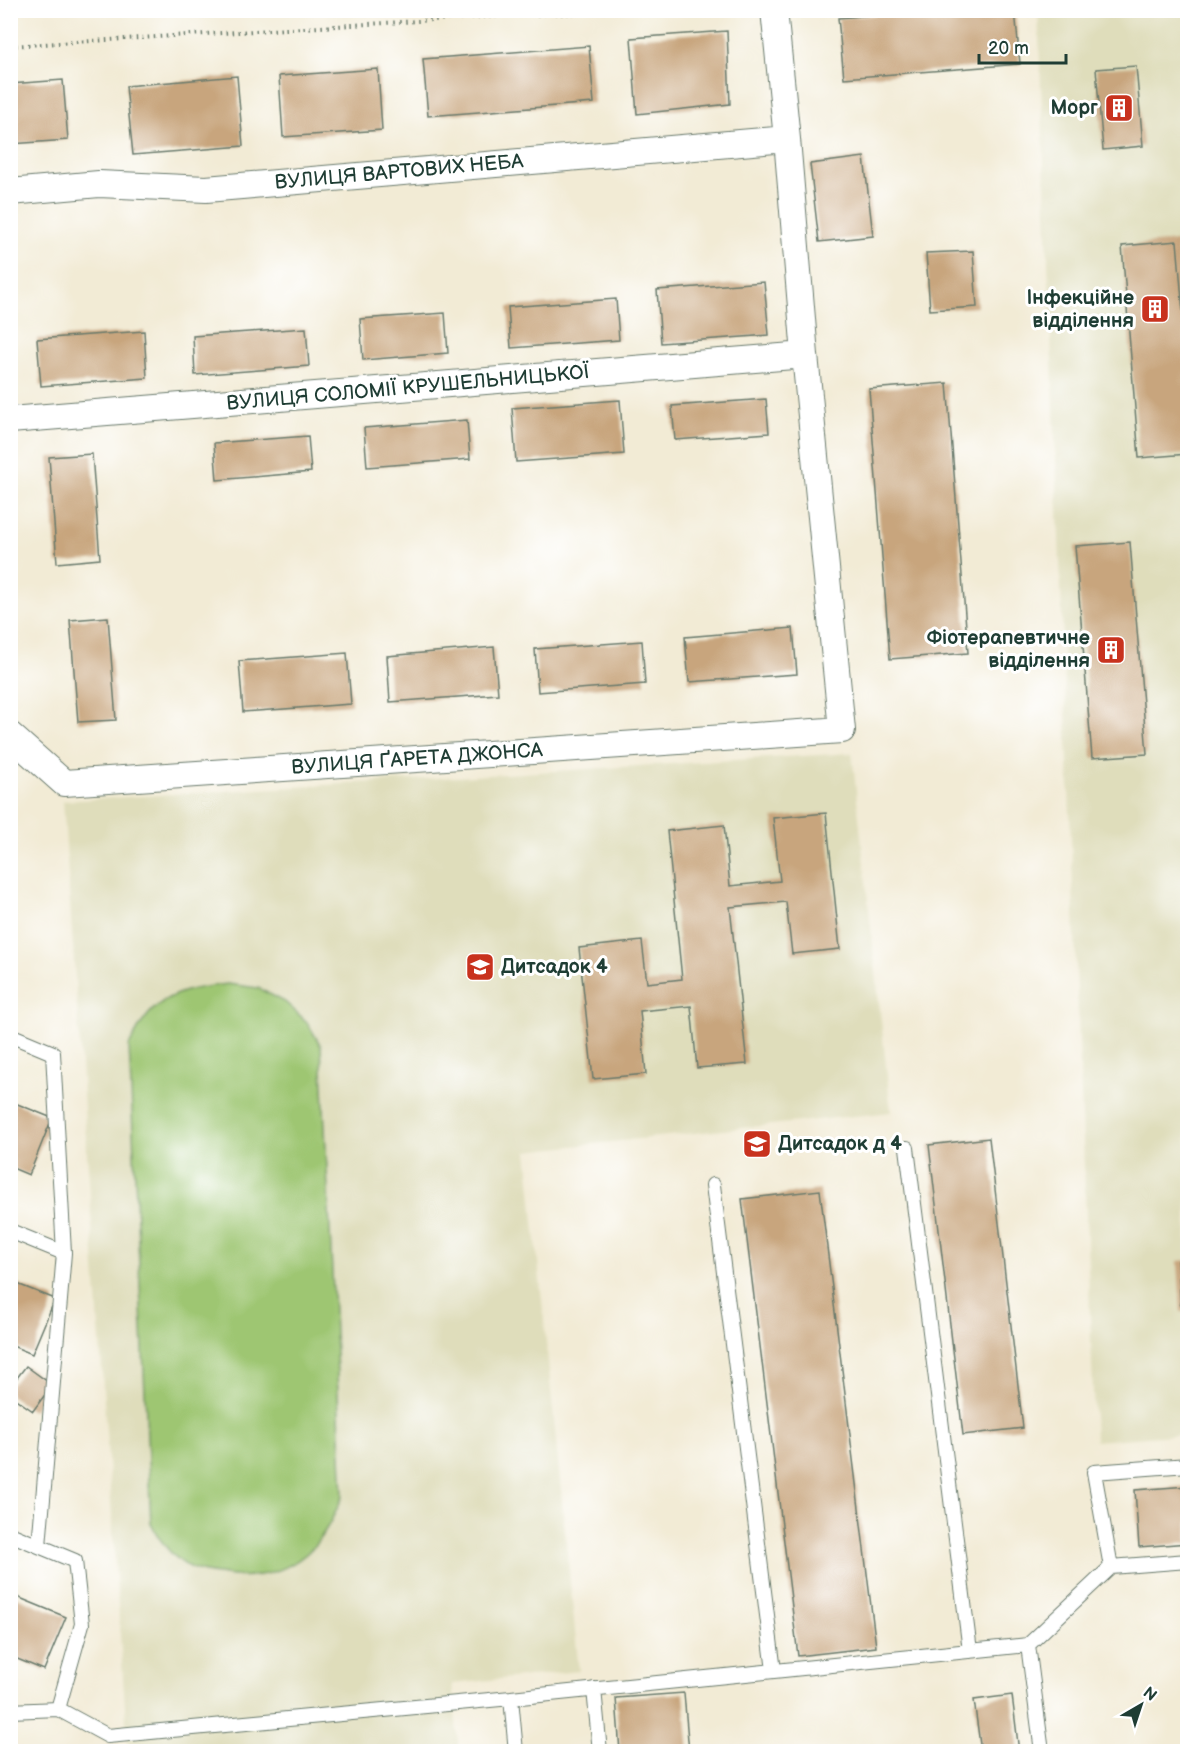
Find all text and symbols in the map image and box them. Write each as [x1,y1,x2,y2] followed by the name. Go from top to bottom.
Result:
[979,27,1066,65] scale bar
[988,38,1029,59] text: 20 m
[1103,92,1135,124] building icon: Морг
[1050,96,1098,120] place label: Морг
[274,149,525,195] street label: ВУЛИЦЯ ВАРТОВИХ НЕБА
[1027,286,1134,333] place label: Інфекційне відділення
[1139,293,1171,325] building icon: Інфекційне відділення
[225,359,591,416] street label: ВУЛИЦЯ СОЛОМІЇ КРУШЕЛЬНИЦЬКОЇ
[927,626,1090,673] place label: Фіотерапевтичне відділення
[1095,634,1127,666] building icon: Фіотерапевтичне відділення
[290,738,544,780] street label: ВУЛИЦЯ ҐАРЕТА ДЖОНСА
[464,951,496,983] school or university icon: Дитсадок 4
[501,955,608,979] place label: Дитсадок 4
[741,1128,773,1160] school or university icon: Дитсадок д 4
[778,1132,902,1156] place label: Дитсадок д 4
[1111,1675,1171,1735] north arrow
[1139,1683,1160,1706] text: N

